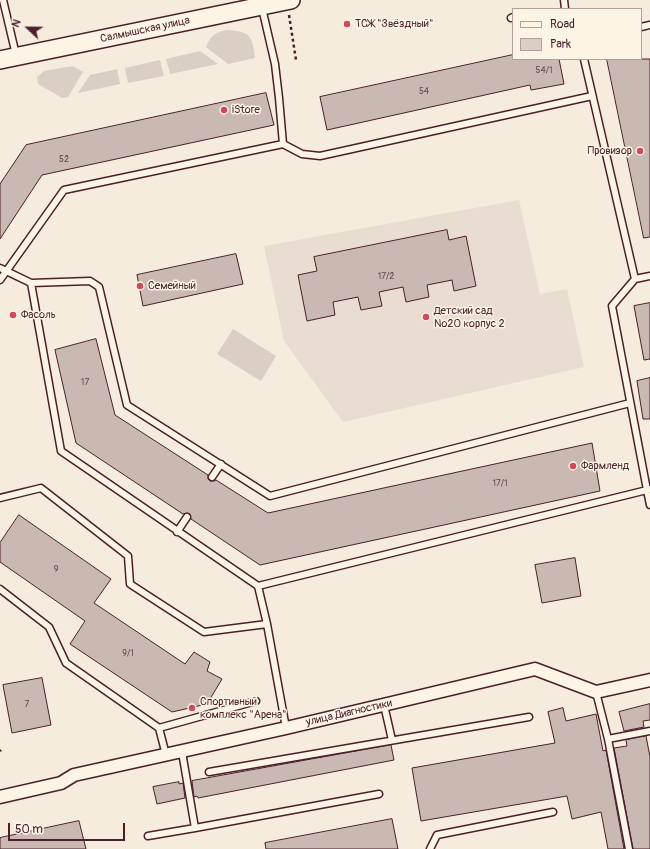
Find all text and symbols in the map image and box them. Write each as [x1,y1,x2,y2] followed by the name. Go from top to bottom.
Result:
[8,8,48,48] north arrow
[512,8,642,60] legend
[99,14,191,46] street label: Салмышская улица
[9,17,24,29] text: N
[355,17,434,31] place label: ТСЖ "Звёздный"
[550,17,575,32] text: Road
[342,19,352,29] marker: ТСЖ "Звёздный"
[550,37,571,52] text: Park
[536,66,552,76] house number: 54/1
[419,87,429,97] house number: 54
[232,103,260,117] place label: iStore
[219,105,229,115] marker: iStore
[588,144,632,158] place label: Провизор
[635,146,645,156] marker: Провизор
[59,155,69,165] house number: 52
[378,272,394,282] house number: 17/2
[148,279,196,293] place label: Семейный
[135,281,145,291] marker: Семейный
[434,304,505,330] place label: Детский сад №20 корпус 2
[21,308,56,322] place label: Фасоль
[8,310,18,320] marker: Фасоль
[421,312,431,322] marker: Детский сад №20 корпус 2
[81,378,89,388] house number: 17
[581,459,629,473] place label: Фармленд
[568,461,578,471] marker: Фармленд
[492,479,508,489] house number: 17/1
[54,565,58,575] house number: 9
[122,649,134,659] house number: 9/1
[200,695,287,721] place label: Спортивный комплекс "Арена"
[305,697,393,729] street label: улица Диагностики
[25,700,29,710] house number: 7
[187,703,197,713] marker: Спортивный комплекс "Арена"
[10,815,127,841] scale bar
[15,822,43,837] text: 50 m

